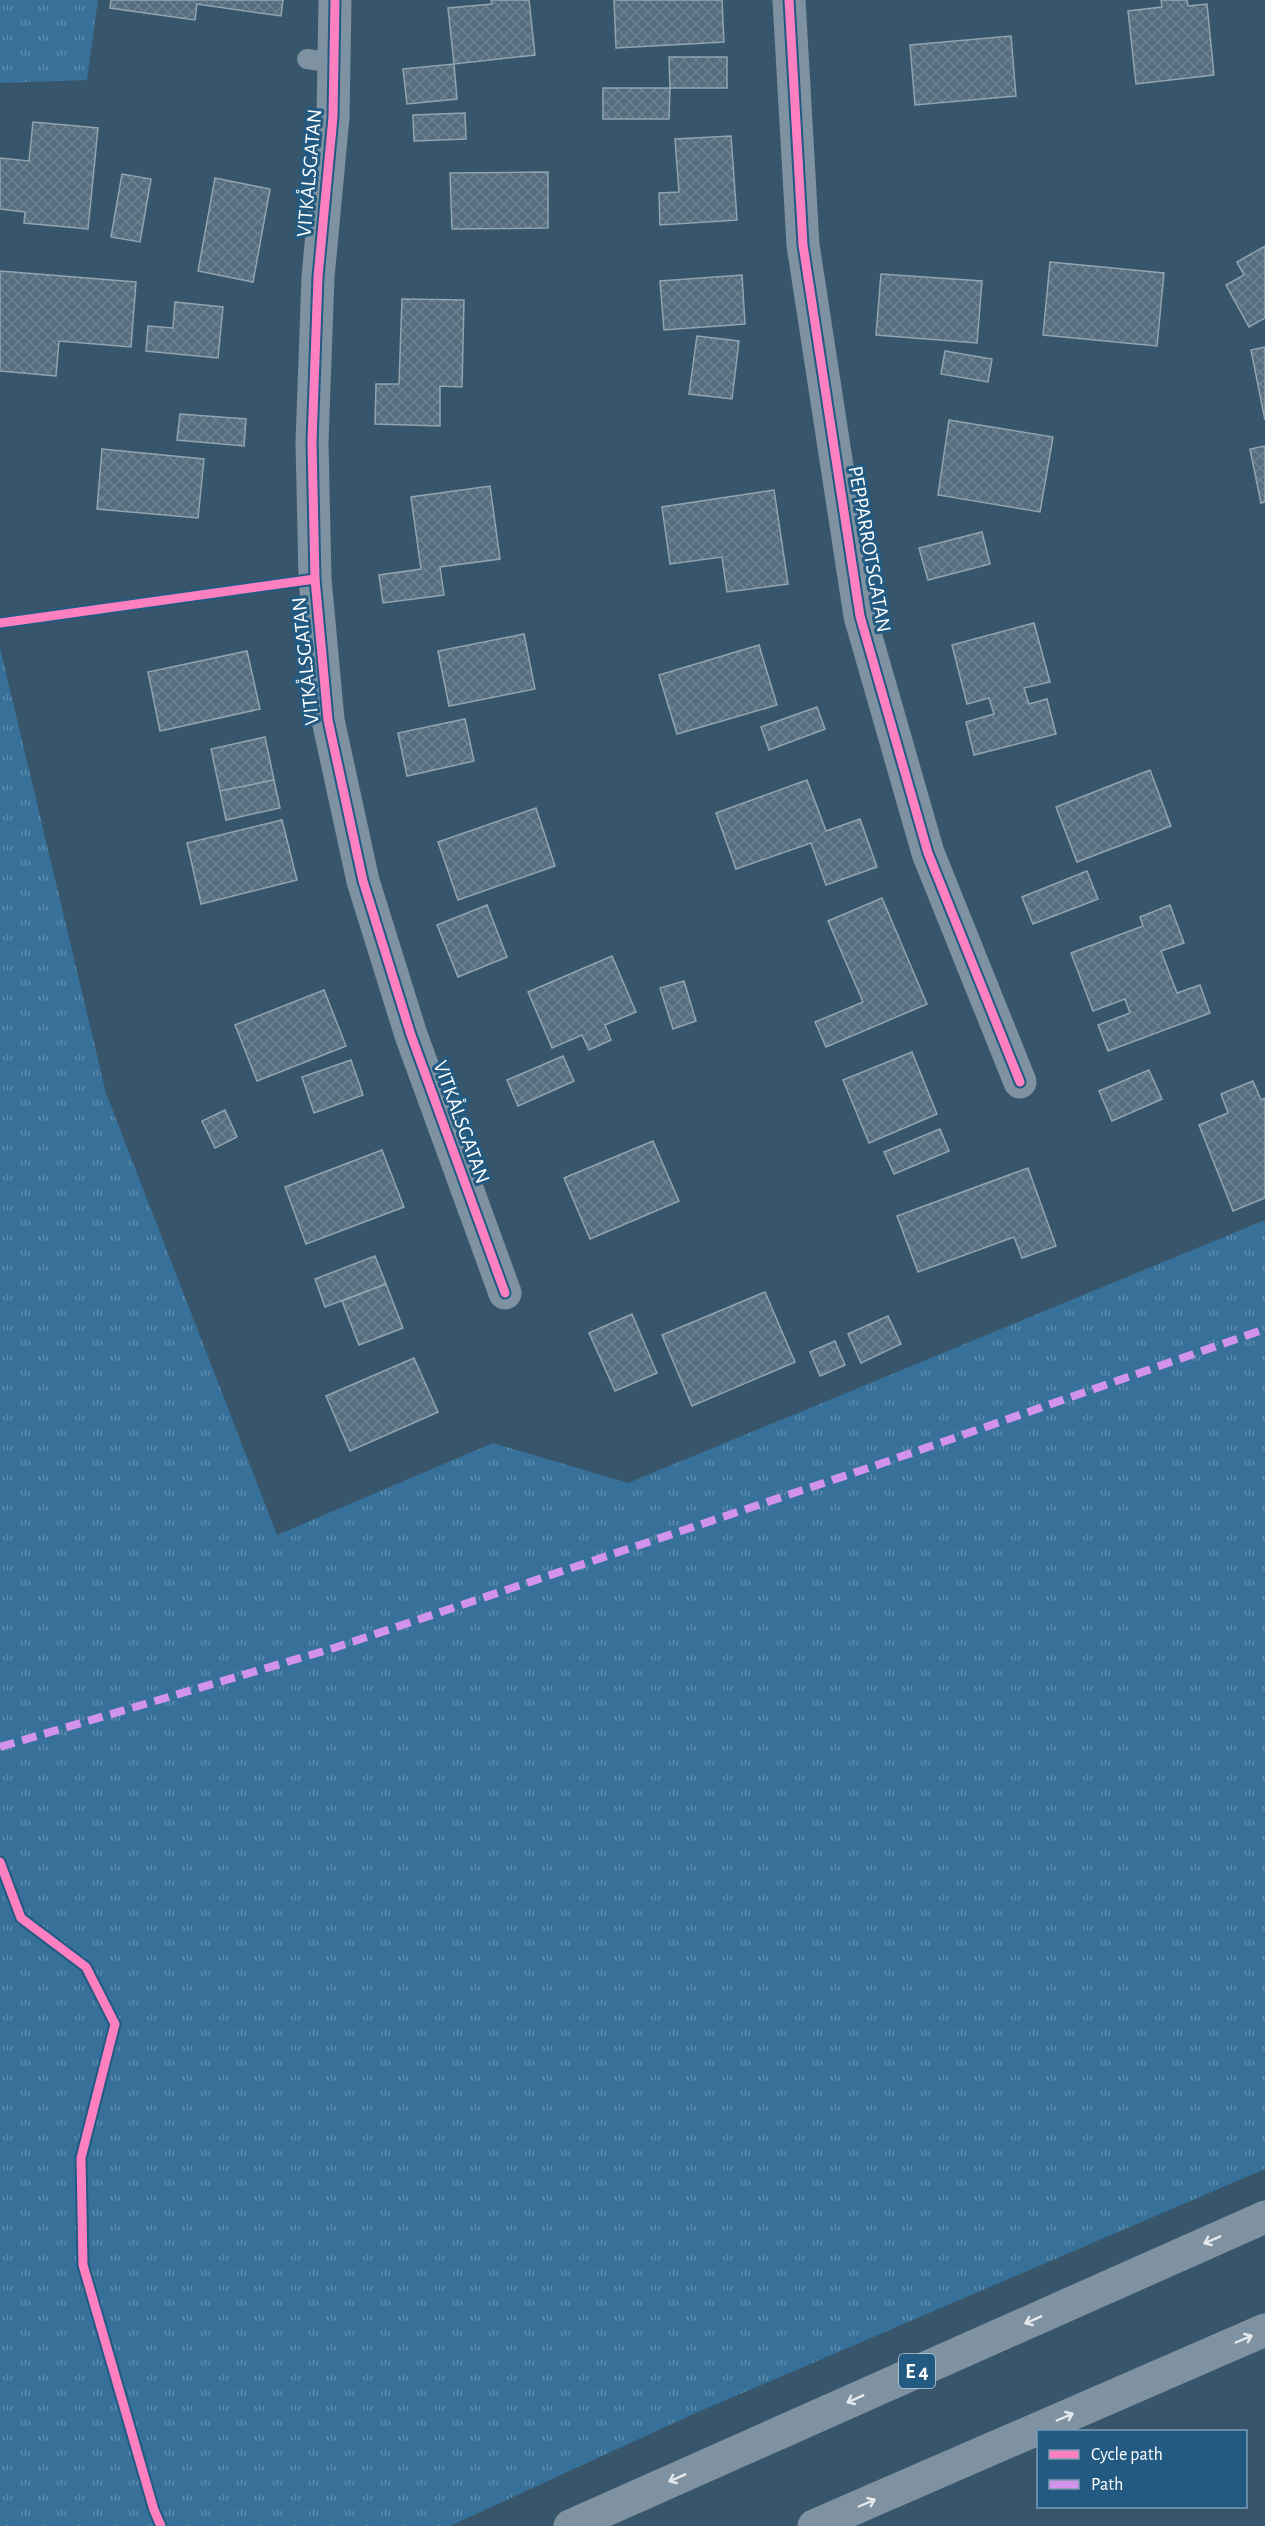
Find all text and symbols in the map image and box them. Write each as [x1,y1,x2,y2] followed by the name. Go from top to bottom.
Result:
[291,108,326,238] street label: VITKÅLSGATAN
[845,464,894,634] street label: PEPPARROTSGATAN
[286,596,323,726] street label: VITKÅLSGATAN
[430,1057,495,1186] street label: VITKÅLSGATAN
[1203,2235,1221,2247] one-way arrow
[1025,2314,1043,2326] one-way arrow
[1235,2333,1253,2344] one-way arrow
[899,2354,935,2388] road number: E 4
[847,2394,865,2405] one-way arrow
[1056,2411,1074,2422] one-way arrow
[1037,2430,1247,2508] legend
[1091,2446,1163,2464] text: Cycle path
[668,2473,687,2484] one-way arrow
[1091,2476,1123,2494] text: Path
[858,2497,876,2508] one-way arrow

